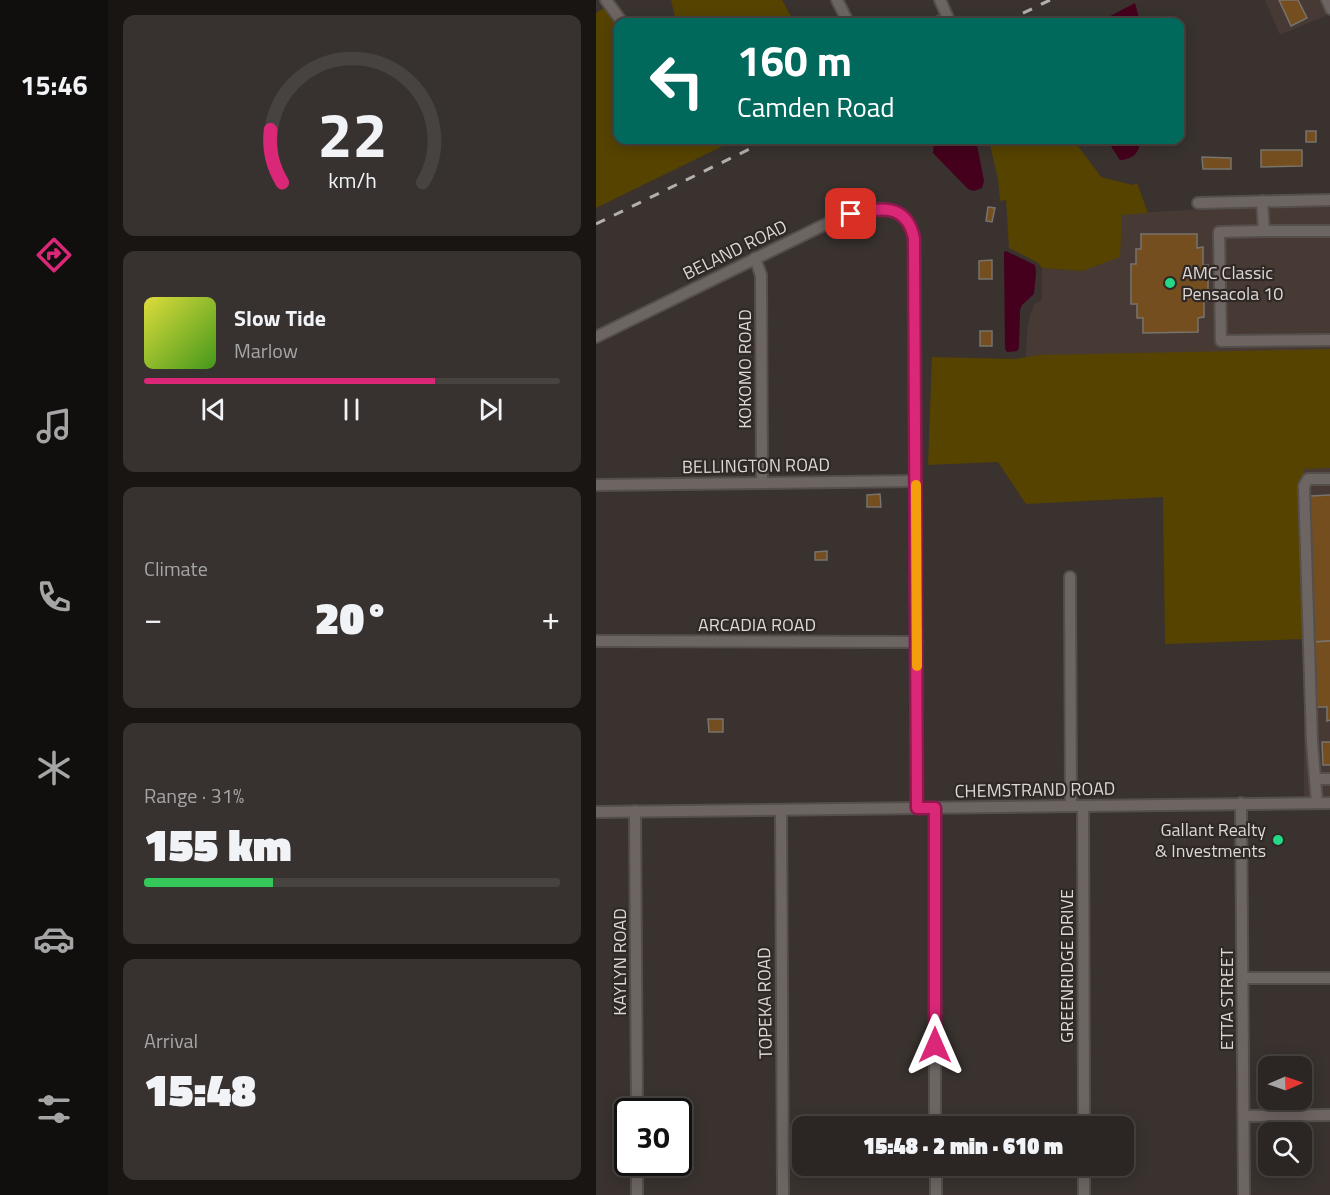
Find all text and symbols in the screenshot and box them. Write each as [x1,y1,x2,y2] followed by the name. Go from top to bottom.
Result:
[737,28,852,92] text: 160 m
[638,42,716,120] icon: left
[20,64,88,105] text: 15:46
[317,86,387,181] text: 22
[737,86,895,127] text: Camden Road
[328,164,376,196] text: km/h
[825,188,876,239] pin
[834,197,867,230] icon: arrive
[678,213,792,287] street label: BELAND ROAD
[33,234,75,276] icon: directions
[1182,259,1283,307] place label: AMC Classic Pensacola 10
[1163,276,1177,290] marker: AMC Classic Pensacola 10
[234,301,326,335] text: Slow Tide
[731,309,758,429] street label: KOKOMO ROAD
[234,335,298,366] text: Marlow
[197,393,230,426] icon: previous
[335,393,368,426] icon: pause
[474,393,507,426] icon: next
[33,405,75,447] icon: music
[682,451,830,480] street label: BELLINGTON ROAD
[144,553,208,584] text: Climate
[33,576,75,618] icon: phone
[315,583,389,651] text: 20°
[144,593,162,643] text: −
[542,593,560,643] text: +
[698,611,816,638] street label: ARCADIA ROAD
[33,747,75,789] icon: climate
[954,775,1116,804] street label: CHEMSTRAND ROAD
[144,780,244,811] text: Range · 31%
[144,810,292,878] text: 155 km
[1155,816,1266,864] place label: Gallant Realty & Investments
[1271,833,1285,847] marker: Gallant Realty & Investments
[1053,889,1080,1043] street label: GREENRIDGE DRIVE
[606,908,633,1016] street label: KAYLYN ROAD
[33,918,75,960] icon: car
[750,947,779,1059] street label: TOPEKA ROAD
[1213,947,1240,1050] street label: ETTA STREET
[903,1013,967,1077] position arrow
[144,1025,198,1056] text: Arrival
[144,1055,256,1123] text: 15:48
[1258,1056,1312,1110] north arrow
[1258,1056,1312,1176] map controls
[33,1088,75,1130] icon: filters
[614,1098,692,1176] speed limit sign: 30
[1258,1122,1312,1176] button: search
[863,1129,1063,1163] text: 15:48 · 2 min · 610 m

